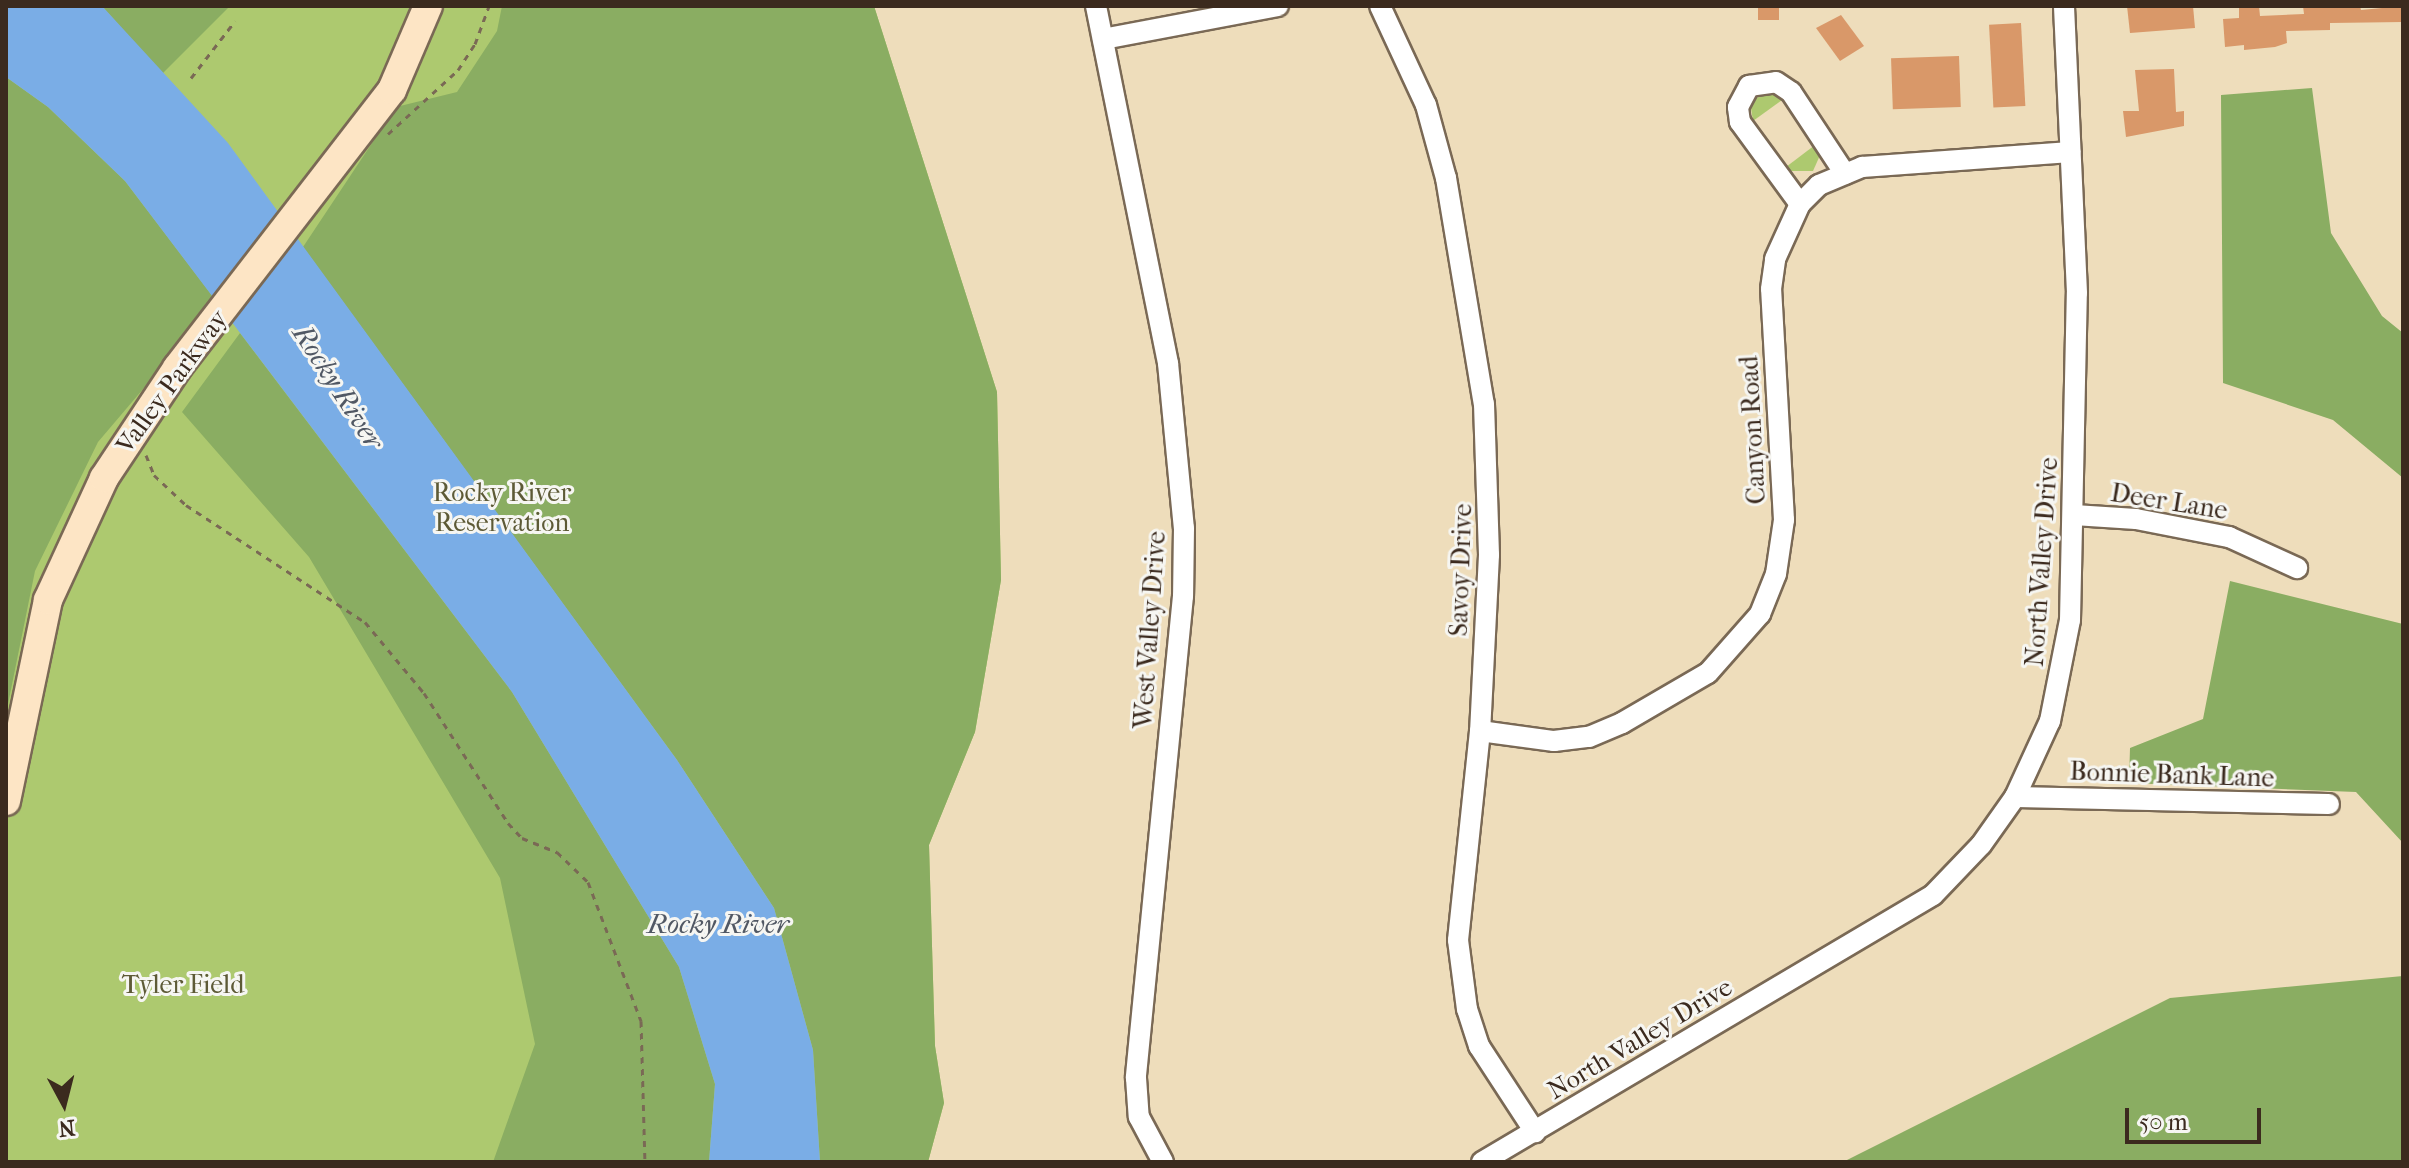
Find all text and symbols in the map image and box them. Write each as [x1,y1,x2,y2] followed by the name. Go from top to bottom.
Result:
[110,304,234,460] street label: Valley Parkway
[285,318,391,456] water label: Rocky River
[1734,355,1772,505] street label: Canyon Road
[2019,456,2065,668] street label: North Valley Drive
[433,477,571,538] park label: Rocky River Reservation
[2108,477,2230,527] street label: Deer Lane
[1443,503,1479,637] street label: Savoy Drive
[1128,530,1172,730] street label: West Valley Drive
[2069,756,2275,794] street label: Bonnie Bank Lane
[647,907,789,941] water label: Rocky River
[122,969,244,1001] park label: Tyler Field
[1542,972,1738,1106] street label: North Valley Drive
[24,1064,104,1144] north arrow
[2129,1092,2265,1142] scale bar
[2139,1108,2188,1136] text: 50 m
[57,1114,77,1142] text: N

